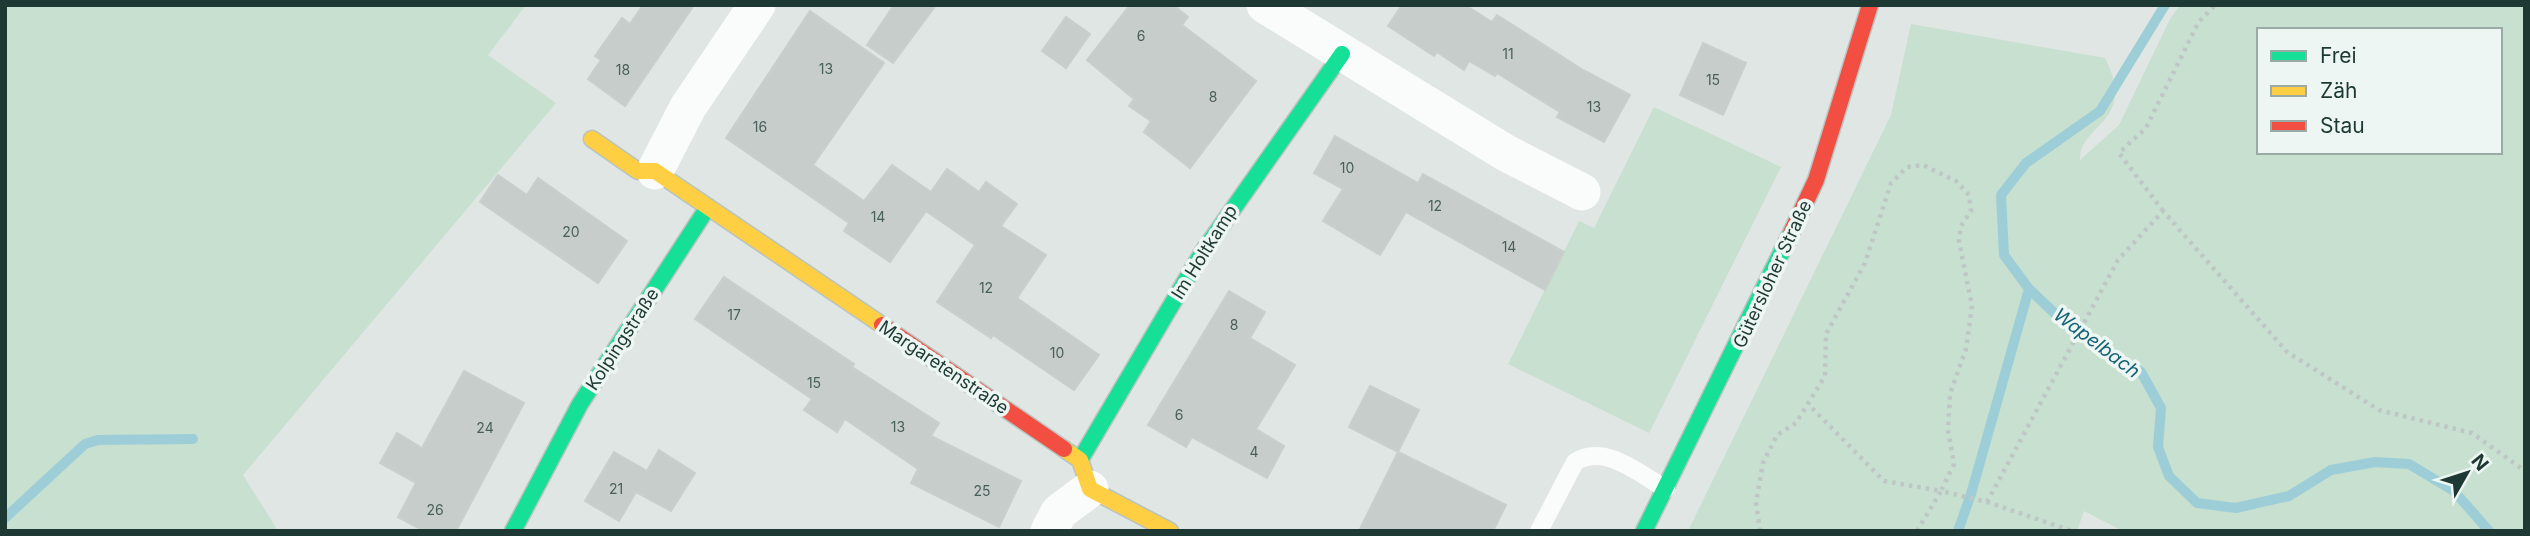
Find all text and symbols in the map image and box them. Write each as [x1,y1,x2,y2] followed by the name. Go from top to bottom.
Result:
[1137,27,1145,44] house number: 6
[2257,28,2502,154] legend
[2320,43,2357,68] text: Frei
[1502,45,1514,62] house number: 11
[819,60,833,77] house number: 13
[616,61,630,78] house number: 18
[1706,71,1720,88] house number: 15
[2320,78,2357,103] text: Zäh
[1209,88,1217,105] house number: 8
[1587,98,1601,115] house number: 13
[2320,113,2365,138] text: Stau
[753,118,767,135] house number: 16
[1340,159,1354,176] house number: 10
[1428,197,1442,214] house number: 12
[1729,197,1815,351] street label: Gütersloher Straße
[1167,201,1241,303] street label: Im Holtkamp
[871,208,885,225] house number: 14
[562,223,580,240] house number: 20
[1502,238,1516,255] house number: 14
[979,279,993,296] house number: 12
[581,284,663,394] street label: Kolpingstraße
[2049,303,2145,383] water label: Wapelbach
[727,306,741,323] house number: 17
[875,316,1013,418] street label: Margaretenstraße
[1230,316,1238,333] house number: 8
[1050,344,1064,361] house number: 10
[807,374,821,391] house number: 15
[1175,406,1183,423] house number: 6
[891,418,905,435] house number: 13
[476,419,494,436] house number: 24
[2432,438,2502,508] north arrow
[1249,443,1259,460] house number: 4
[2466,450,2493,475] text: N
[609,480,623,497] house number: 21
[973,482,991,499] house number: 25
[426,501,444,518] house number: 26

